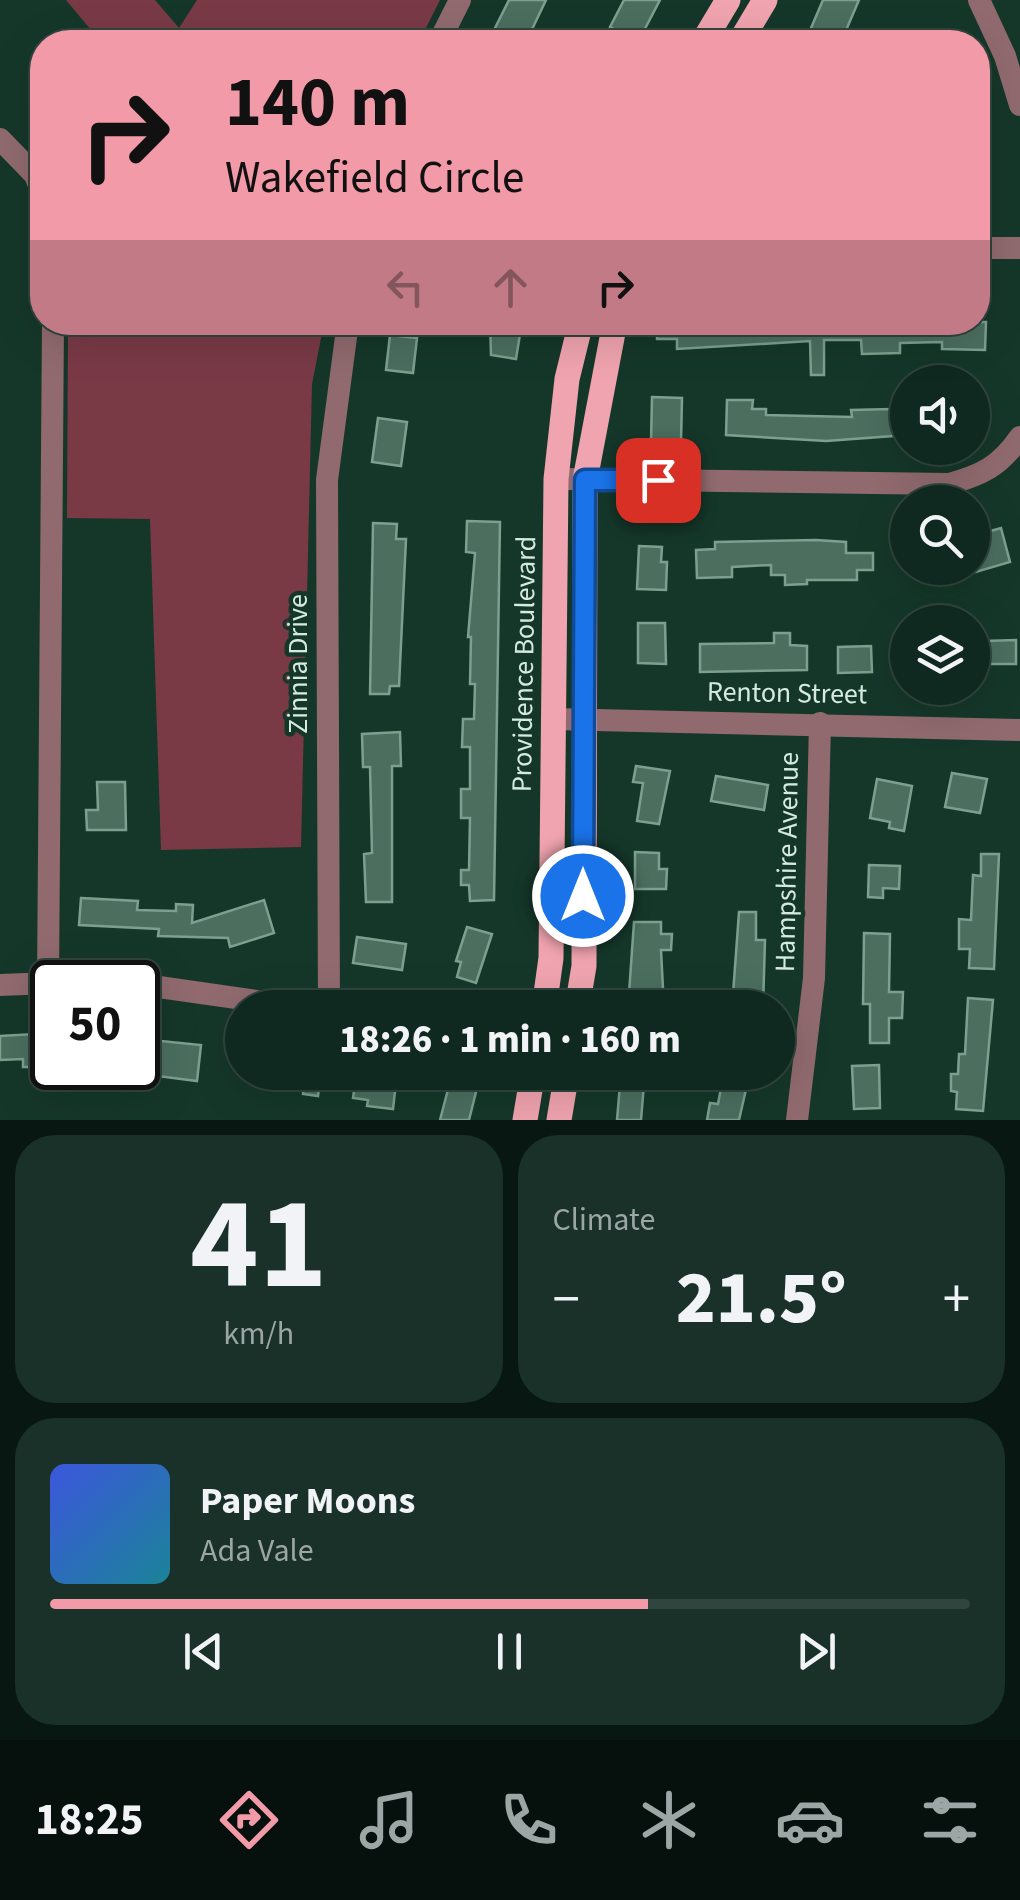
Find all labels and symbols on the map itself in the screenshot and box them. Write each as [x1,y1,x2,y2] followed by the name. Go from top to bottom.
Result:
[616,438,701,523] pin
[502,535,546,793] street label: Providence Boulevard
[278,594,318,734] street label: Zinnia Drive
[707,672,868,714] street label: Renton Street
[765,752,809,972] street label: Hampshire Avenue
[531,844,635,948] position arrow
[30,960,160,1090] speed limit sign: 50

